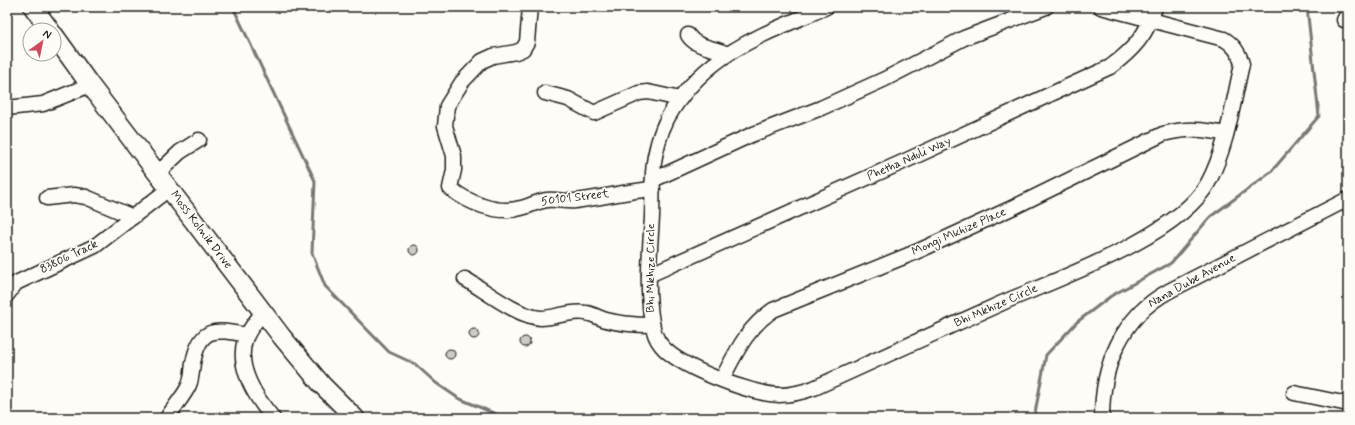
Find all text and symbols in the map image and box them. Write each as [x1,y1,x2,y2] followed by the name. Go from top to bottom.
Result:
[22,22,62,62] north arrow
[40,27,54,42] text: N
[864,133,954,185] street label: Phetha Nduli Way
[540,186,610,210] street label: 50101 Street
[166,188,236,272] street label: Moss Kolnik Drive
[909,204,1009,260] street label: Mongi Mkhize Place
[643,223,659,313] street label: Bhi Mkhize Circle
[38,236,100,278] street label: 83806 Track
[1146,250,1239,312] street label: Nana Dube Avenue
[952,280,1040,332] street label: Bhi Mkhize Circle

